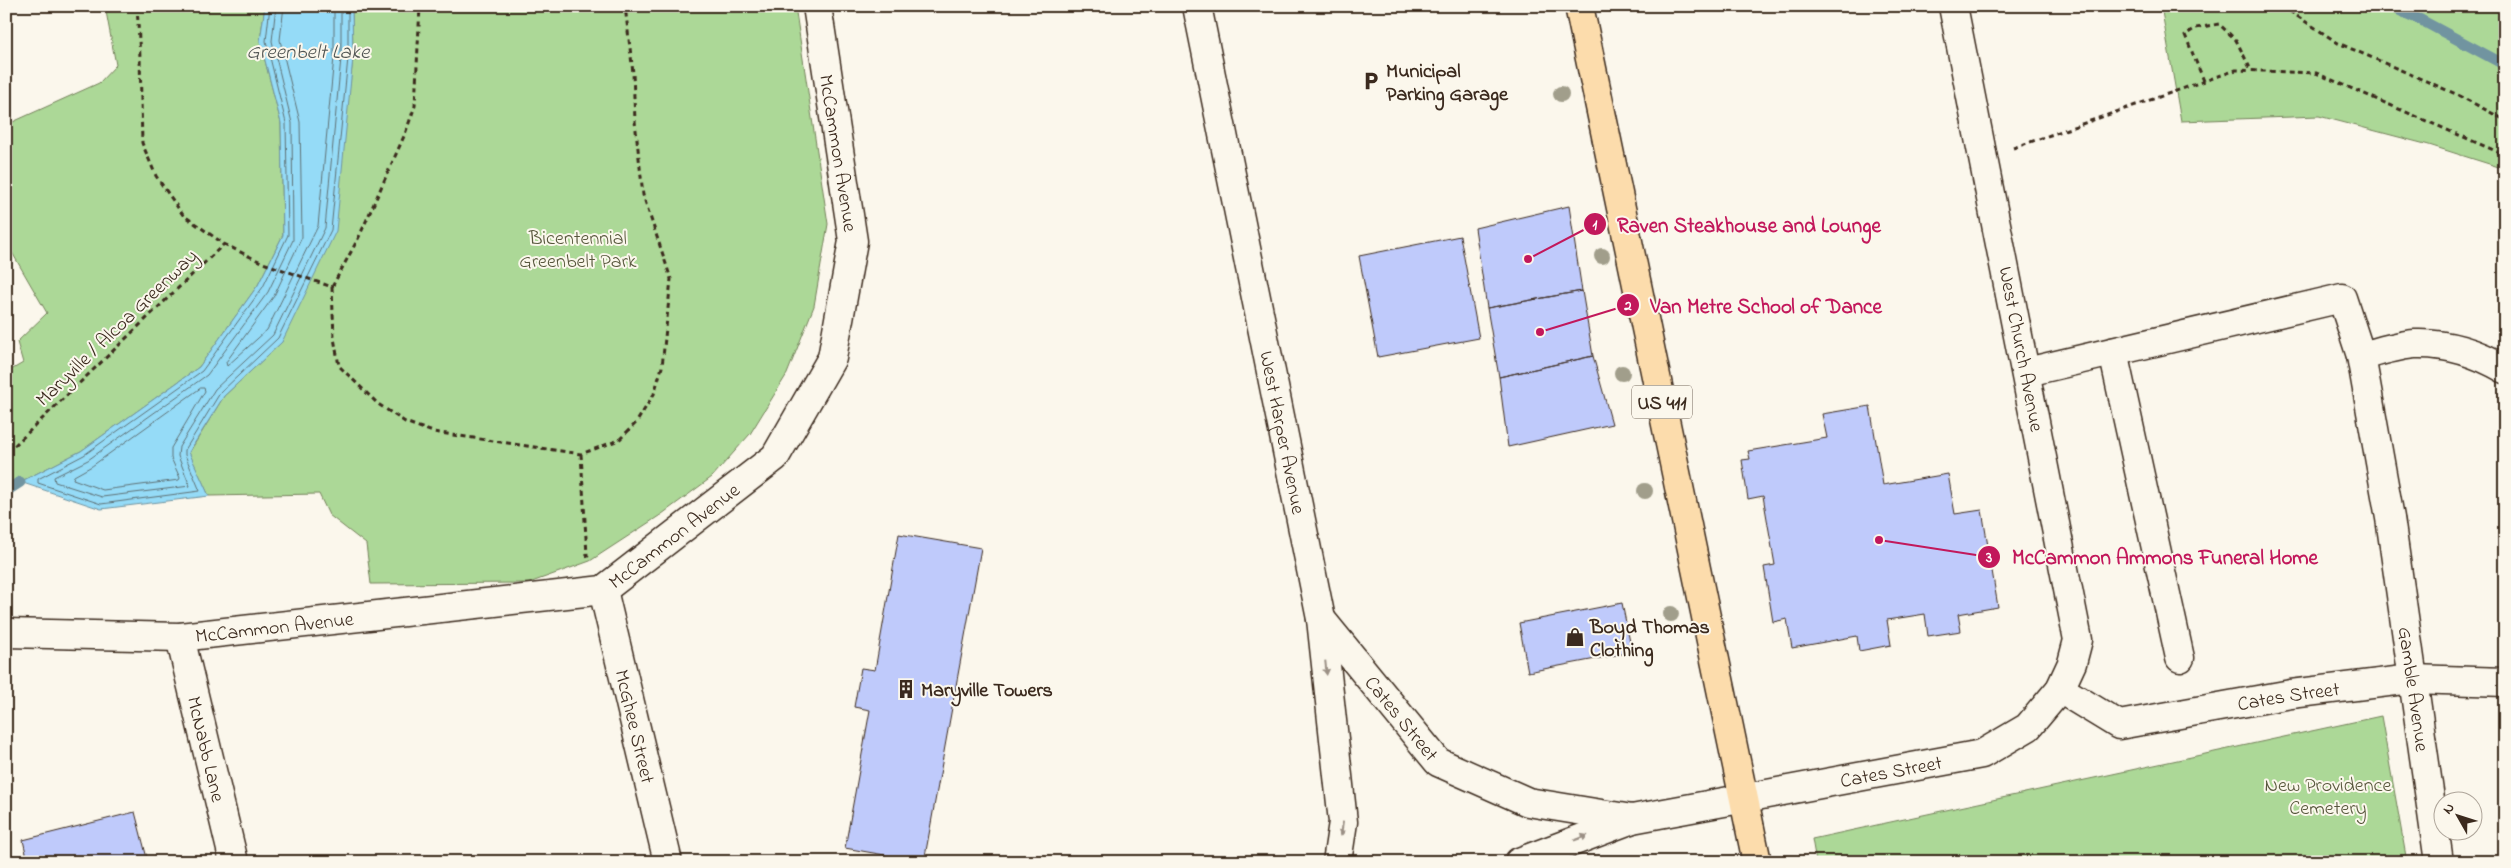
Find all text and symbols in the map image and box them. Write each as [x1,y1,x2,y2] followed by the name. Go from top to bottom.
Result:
[247,38,371,68] water label: Greenbelt Lake
[1386,58,1509,111] place label: Municipal Parking Garage
[1360,70,1382,92] parking icon: Municipal Parking Garage
[810,73,863,234] street label: McCammon Avenue
[1582,206,1891,242] callout: Raven Steakhouse and Lounge
[1617,212,1882,244] text: Raven Steakhouse and Lounge
[1593,214,1598,236] text: 1
[519,225,637,277] park label: Bicentennial Greenbelt Park
[30,243,205,414] street label: Maryville / Alcoa Greenway
[1989,264,2050,435] street label: West Church Avenue
[1615,287,1892,323] callout: Van Metre School of Dance
[1649,293,1882,323] text: Van Metre School of Dance
[1623,295,1632,317] text: 2
[1250,349,1311,517] street label: West Harper Avenue
[1632,386,1692,418] road number: US 411
[603,477,747,597] street label: McCammon Avenue
[1977,539,2328,575] callout: McCammon Ammons Funeral Home
[2012,544,2319,574] text: McCammon Ammons Funeral Home
[1985,547,1992,569] text: 3
[194,606,355,652] street label: McCammon Avenue
[1589,614,1710,667] place label: Boyd Thomas Clothing
[2389,625,2435,754] street label: Gamble Avenue
[1564,626,1586,648] shop icon: Boyd Thomas Clothing
[1322,660,1330,676] one-way arrow
[605,667,661,787] street label: McGhee Street
[1356,671,1444,769] street label: Cates Street
[2235,676,2342,720] street label: Cates Street
[921,677,1053,707] place label: Maryville Towers
[895,678,917,700] building icon: Maryville Towers
[178,694,231,805] street label: McNabb Lane
[1838,750,1945,797] street label: Cates Street
[2265,772,2391,824] park label: New Providence Cemetery
[2434,790,2484,840] north arrow
[2438,798,2460,819] text: N
[1337,821,1345,837] one-way arrow
[1574,834,1589,842] one-way arrow

